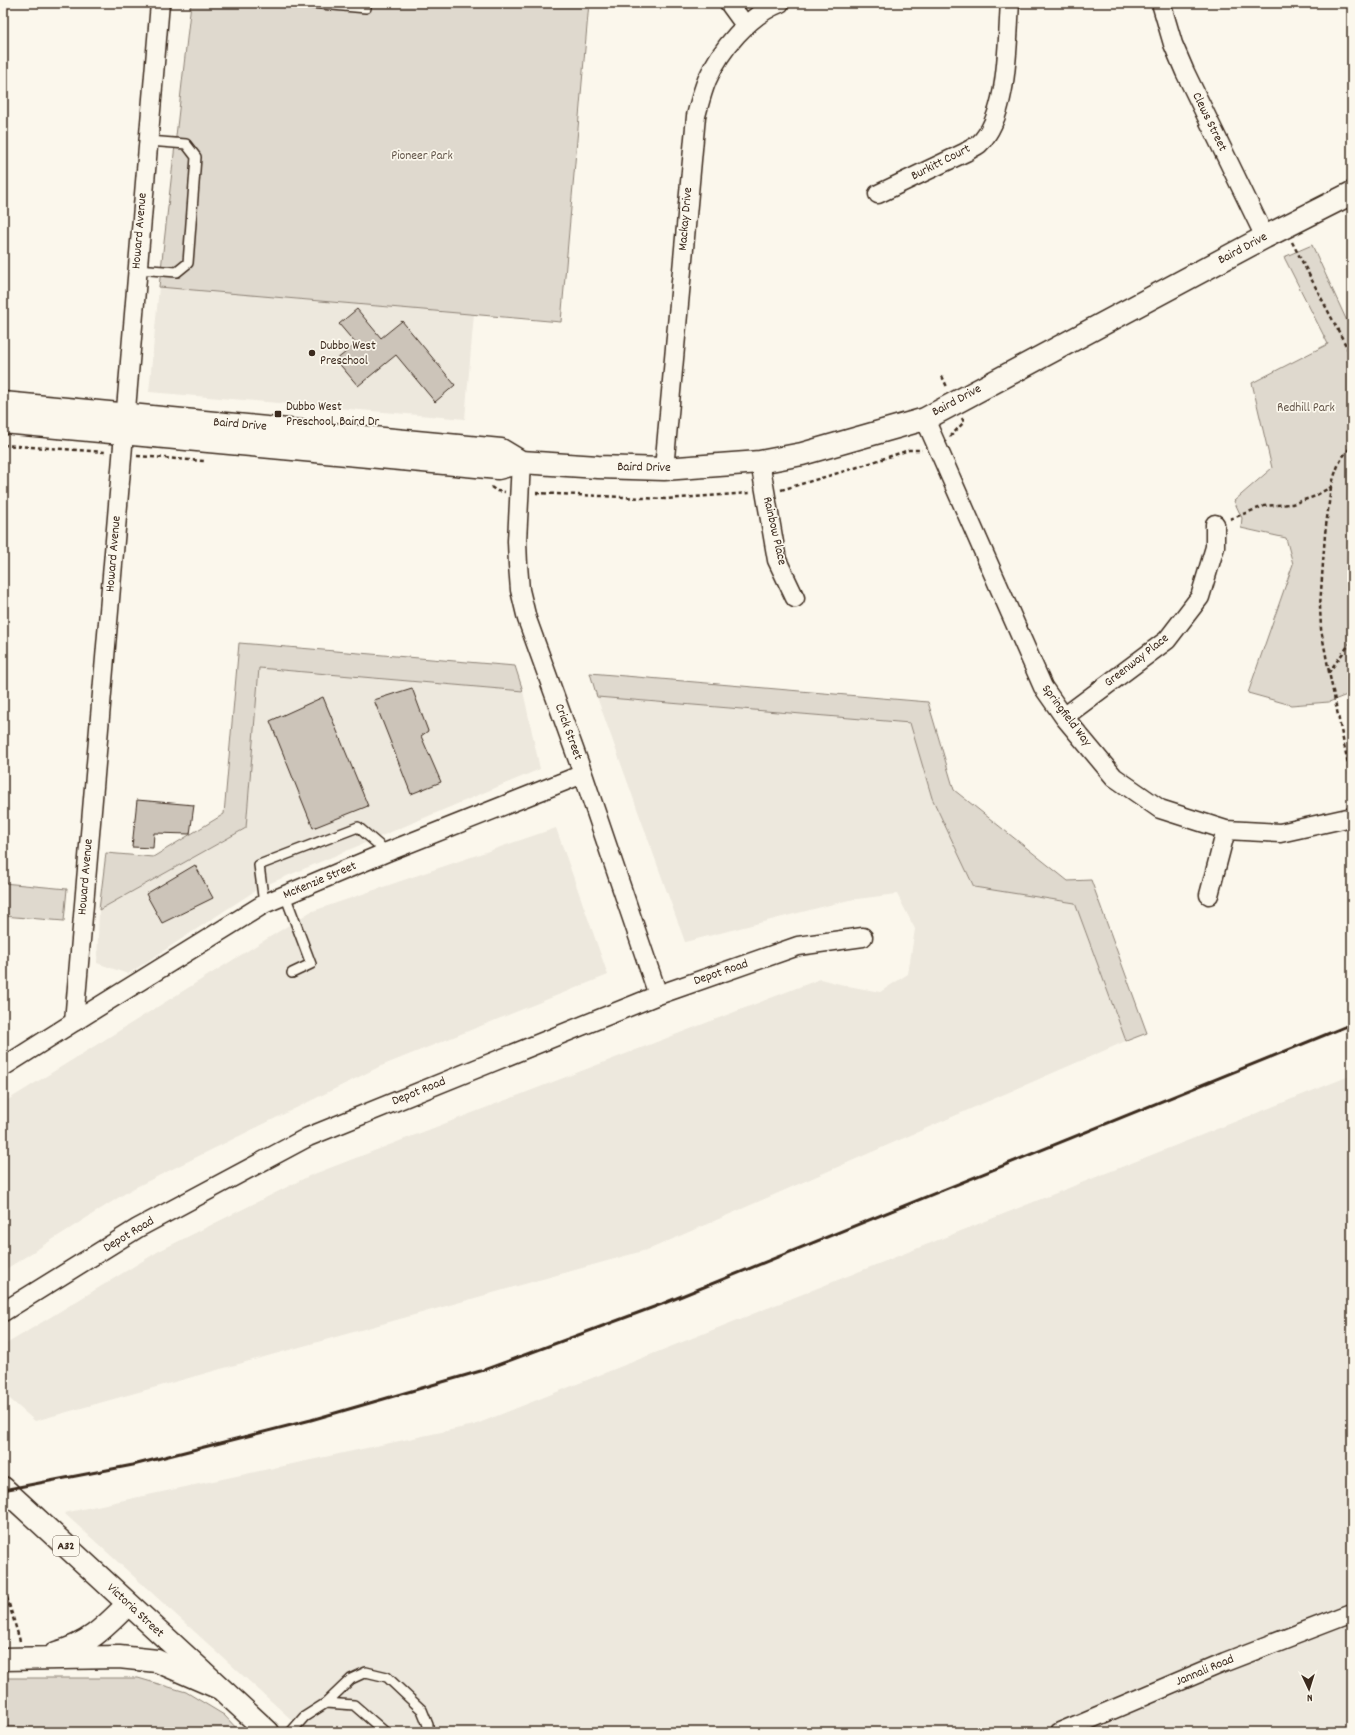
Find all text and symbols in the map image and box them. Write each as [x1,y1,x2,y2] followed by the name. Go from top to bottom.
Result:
[1187,89,1232,155] street label: Clews Street
[908,140,974,186] street label: Burkitt Court
[391,147,453,166] park label: Pioneer Park
[674,186,698,252] street label: Mackay Drive
[127,192,153,270] street label: Howard Avenue
[1215,228,1271,270] street label: Baird Drive
[320,337,376,371] place label: Dubbo West Preschool
[307,348,317,358] marker: Dubbo West Preschool
[929,380,985,422] street label: Baird Drive
[286,398,379,432] place label: Dubbo West Preschool, Baird Dr
[1277,399,1335,418] park label: Redhill Park
[273,409,283,419] marker: Dubbo West Preschool, Baird Dr
[212,413,268,437] street label: Baird Drive
[617,458,671,478] street label: Baird Drive
[757,495,791,567] street label: Rainbow Place
[101,515,127,593] street label: Howard Avenue
[1101,629,1174,692] street label: Greenway Place
[1036,681,1096,752] street label: Springfield Way
[549,701,587,763] street label: Crick Street
[73,838,99,916] street label: Howard Avenue
[280,857,360,905] street label: McKenzie Street
[691,955,751,991] street label: Depot Road
[389,1073,449,1111] street label: Depot Road
[100,1212,158,1258] street label: Depot Road
[53,1536,79,1556] road number: A32
[102,1579,168,1643] street label: Victoria Street
[1173,1650,1237,1692] street label: Jannali Road
[1289,1669,1329,1709] north arrow
[1306,1689,1313,1705] text: N

